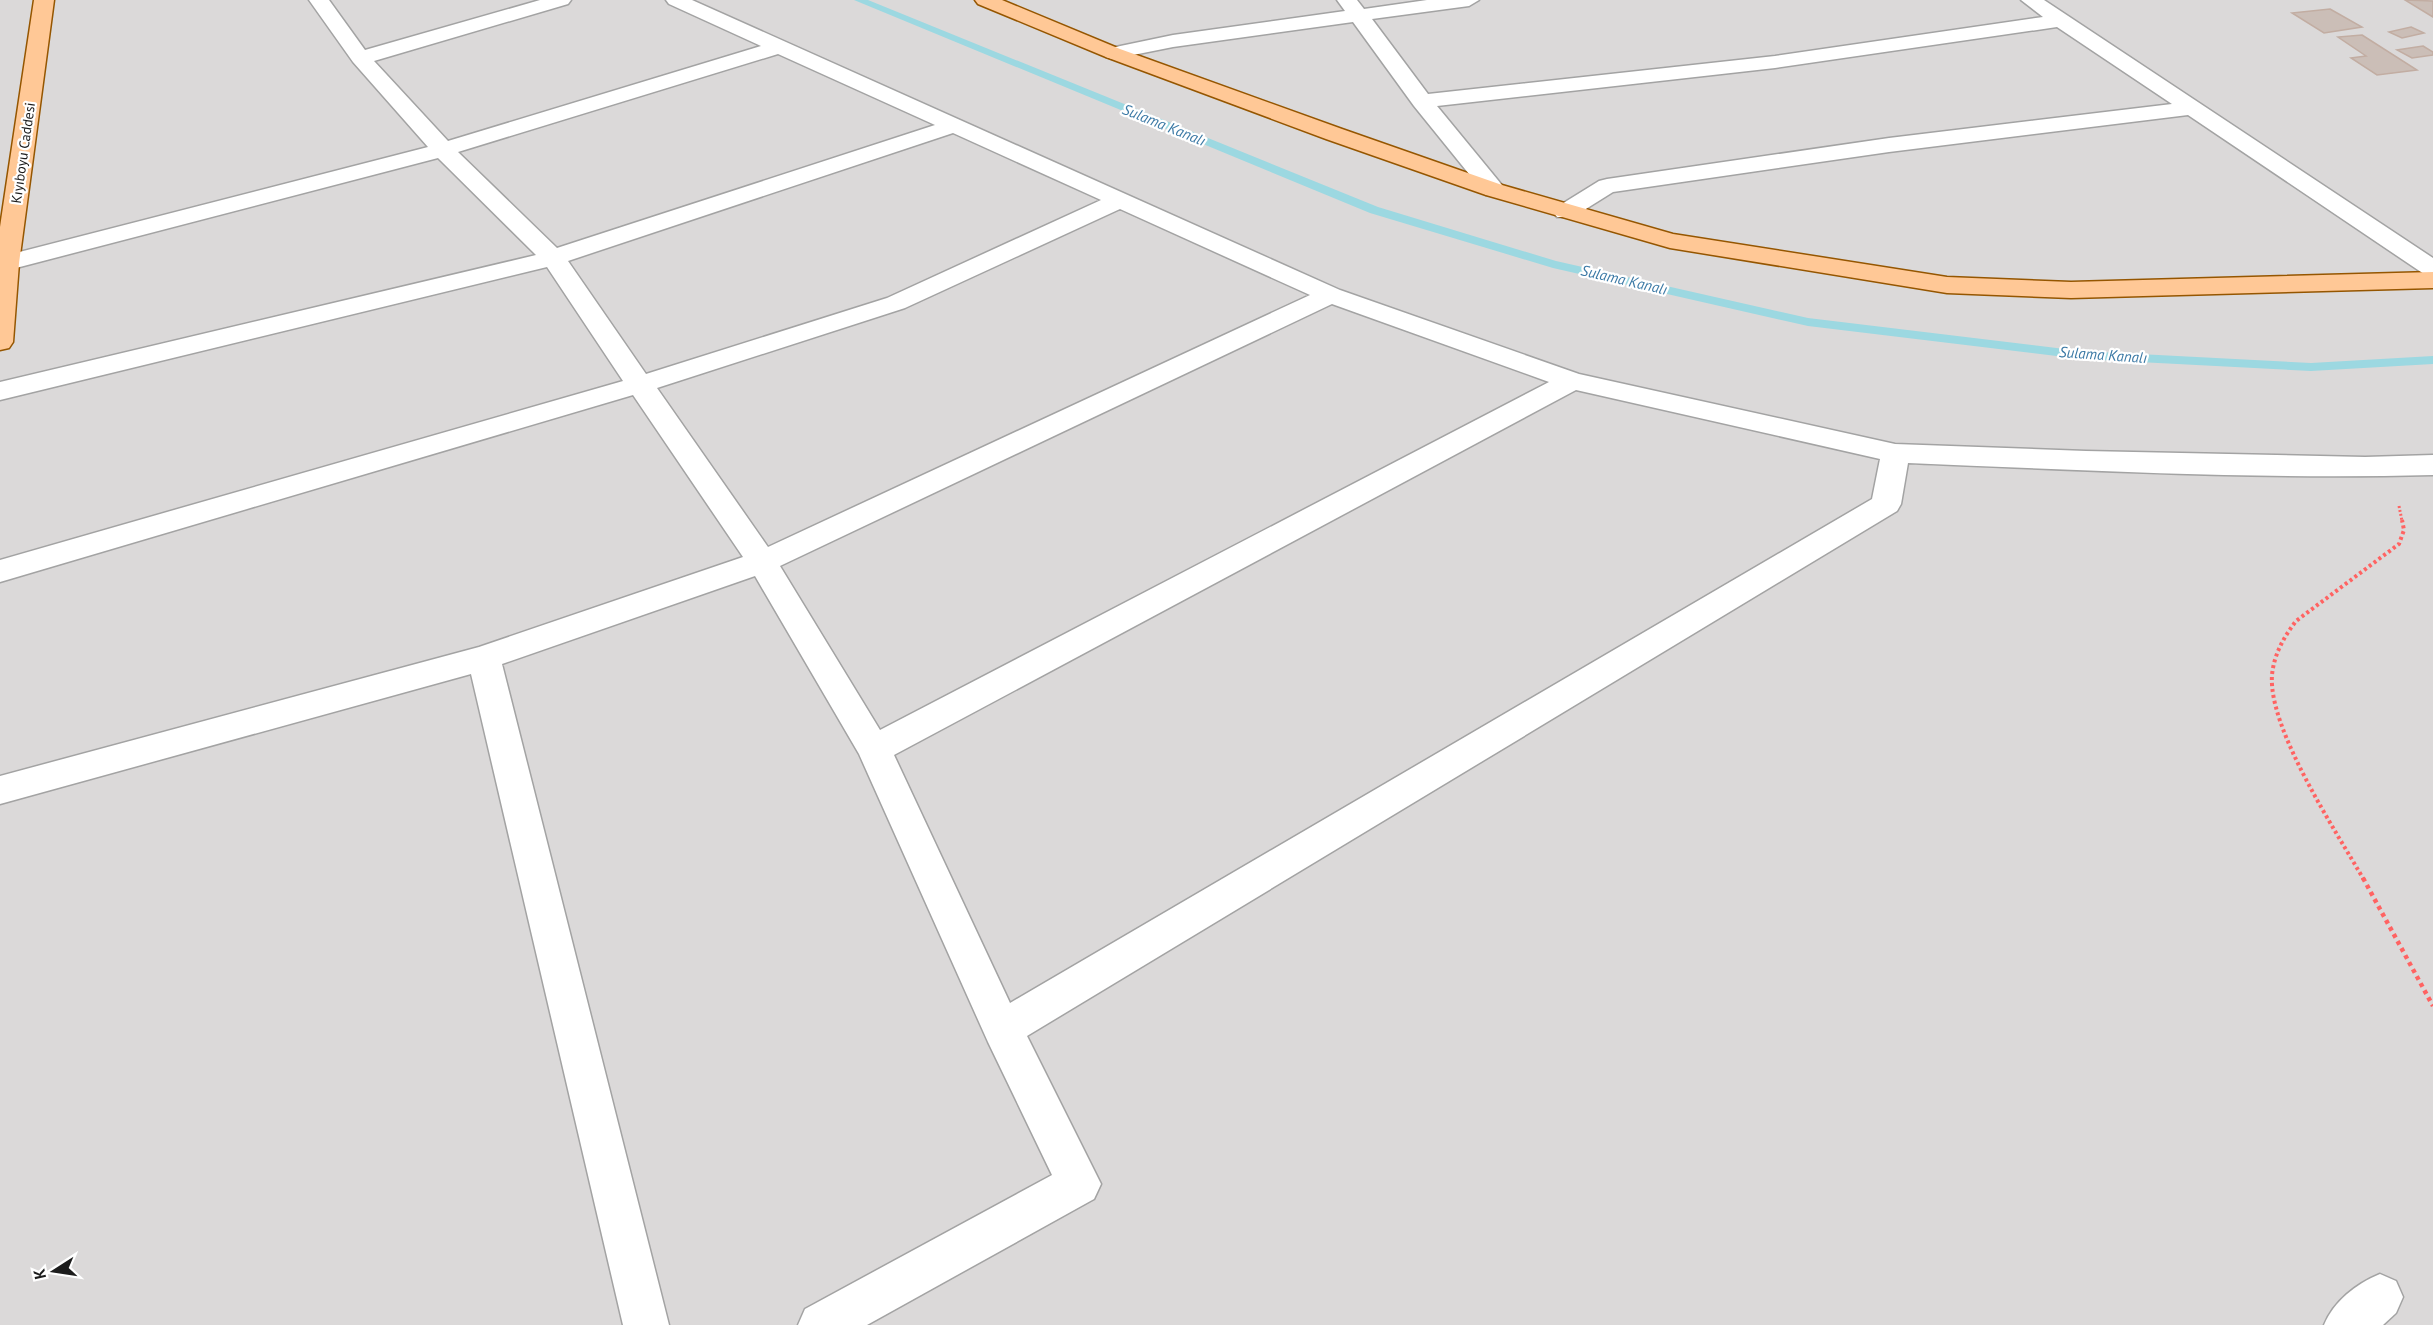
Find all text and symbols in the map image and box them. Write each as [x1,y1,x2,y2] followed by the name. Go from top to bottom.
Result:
[1120,99,1209,150] water label: Sulama Kanalı
[7,101,39,205] street label: Kıyıboyu Caddesi
[1579,260,1669,299] water label: Sulama Kanalı
[2058,342,2148,367] water label: Sulama Kanalı
[24,1241,84,1301] north arrow
[28,1267,50,1281] text: K

